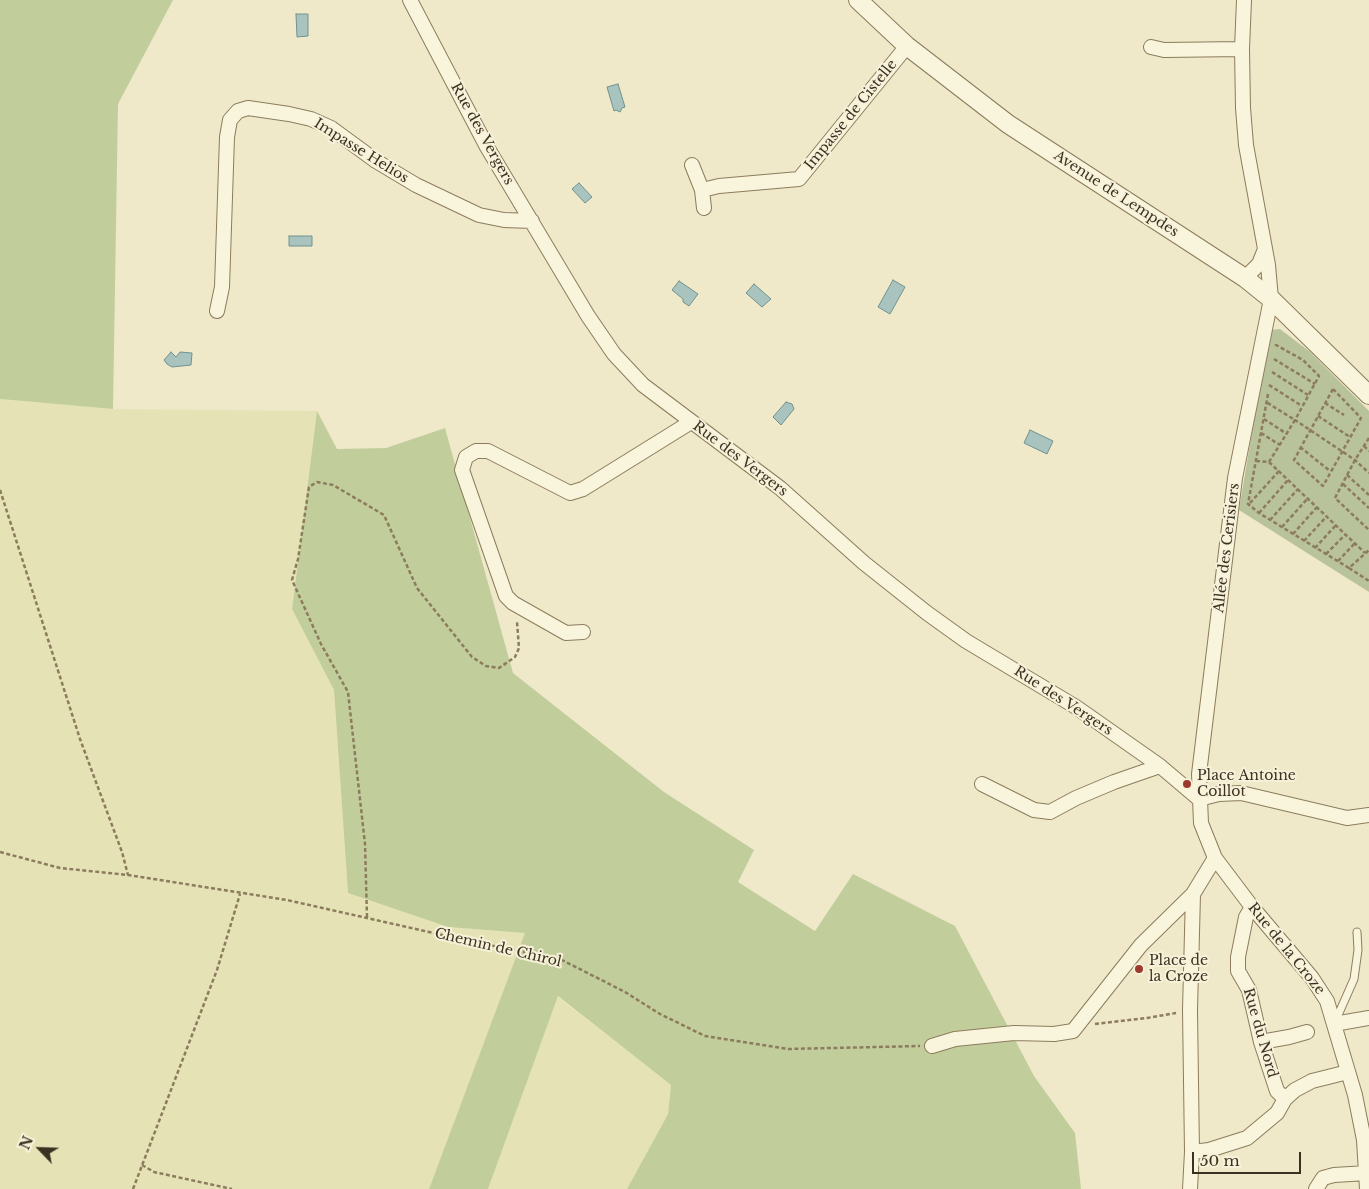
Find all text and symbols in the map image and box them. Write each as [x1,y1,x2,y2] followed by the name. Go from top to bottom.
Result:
[801,56,901,174] street label: Impasse de Cistelle
[447,80,517,188] street label: Rue des Vergers
[311,115,411,187] street label: Impasse Helios
[1050,147,1182,241] street label: Avenue de Lempdes
[689,418,791,500] street label: Rue des Vergers
[1211,482,1243,614] street label: Allée des Cerisiers
[1011,663,1115,739] street label: Rue des Vergers
[1197,768,1296,800] place label: Place Antoine Coillot
[1181,778,1193,790] marker: Place Antoine Coillot
[1244,900,1328,998] street label: Rue de la Croze
[433,925,563,971] street label: Chemin de Chirol
[1149,953,1208,986] place label: Place de la Croze
[1133,963,1145,975] marker: Place de la Croze
[1239,986,1281,1080] street label: Rue du Nord
[15,1124,65,1174] north arrow
[15,1133,37,1153] text: N
[1194,1142,1303,1174] scale bar
[1200,1151,1240,1170] text: 50 m

